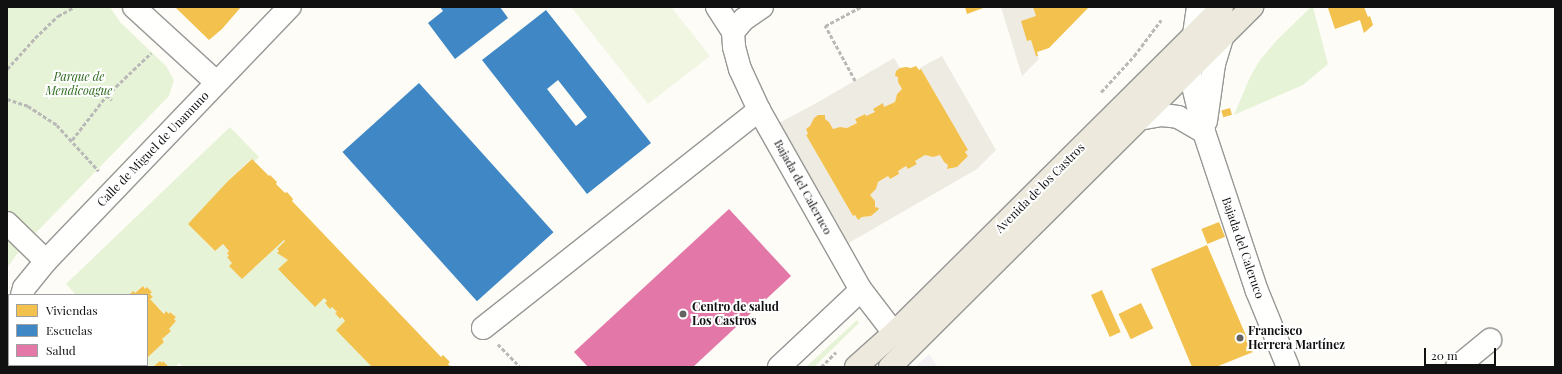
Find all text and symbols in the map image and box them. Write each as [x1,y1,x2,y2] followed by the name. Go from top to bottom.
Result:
[46,70,112,98] park label: Parque de Mendicoague
[94,88,212,210] street label: Calle de Miguel de Unamuno
[771,137,835,237] street label: Bajada del Caleruco
[992,140,1088,236] street label: Avenida de los Castros
[1219,195,1267,301] street label: Bajada del Caleruco
[8,294,148,366] legend
[692,300,779,328] place label: Centro de salud Los Castros
[46,302,98,318] text: Viviendas
[677,308,689,320] marker: Centro de salud Los Castros
[46,322,92,338] text: Escuelas
[1248,324,1345,352] place label: Francisco Herrera Martínez
[1235,333,1245,343] marker: Francisco Herrera Martínez
[1426,340,1498,366] scale bar
[46,342,76,358] text: Salud
[1431,347,1458,363] text: 20 m

